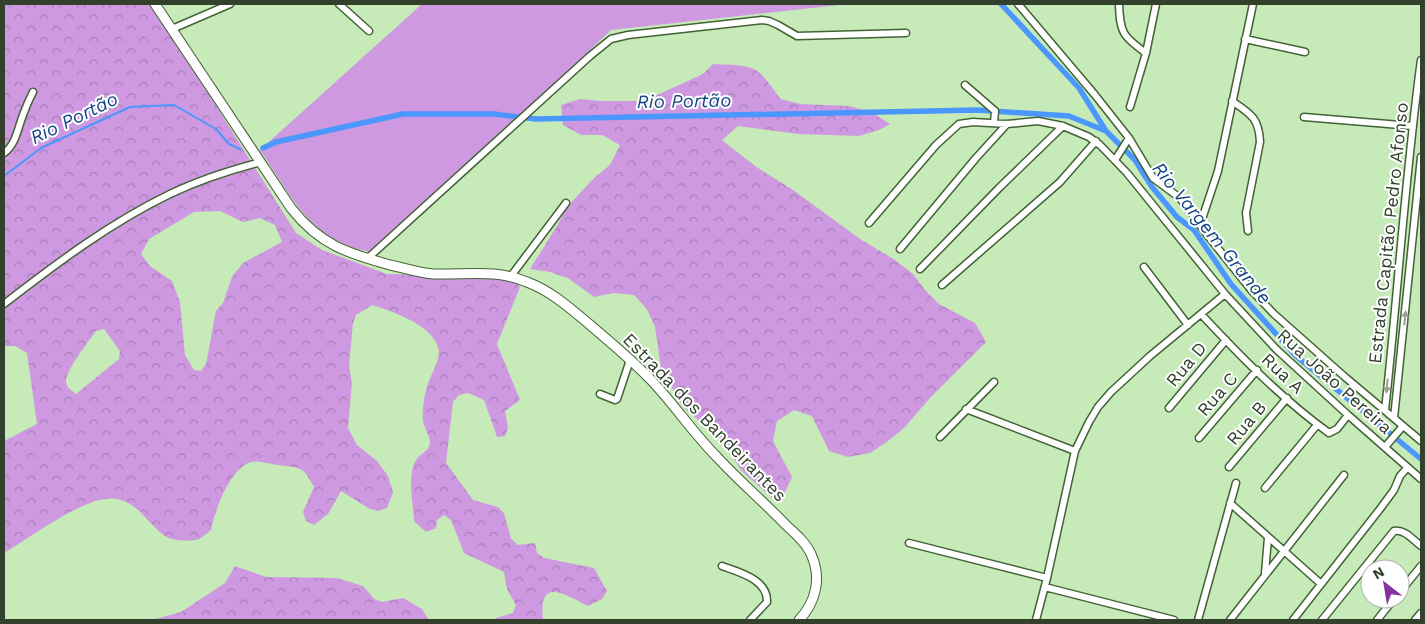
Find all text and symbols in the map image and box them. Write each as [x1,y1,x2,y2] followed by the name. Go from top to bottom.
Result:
[26,87,122,149] water label: Rio Portão
[636,89,732,113] water label: Rio Portão
[1364,101,1412,365] street label: Estrada Capitão Pedro Afonso
[1148,157,1276,309] water label: Rio Vargem Grande
[1401,309,1409,325] one-way arrow
[1273,324,1397,438] street label: Rua João Pereira
[619,328,791,506] street label: Estrada dos Bandeirantes
[1161,337,1211,391] street label: Rua D
[1258,348,1309,398] street label: Rua A
[1192,368,1242,420] street label: Rua C
[1383,379,1391,395] one-way arrow
[1222,397,1270,449] street label: Rua B
[1360,559,1410,609] north arrow
[1370,563,1387,582] text: N

